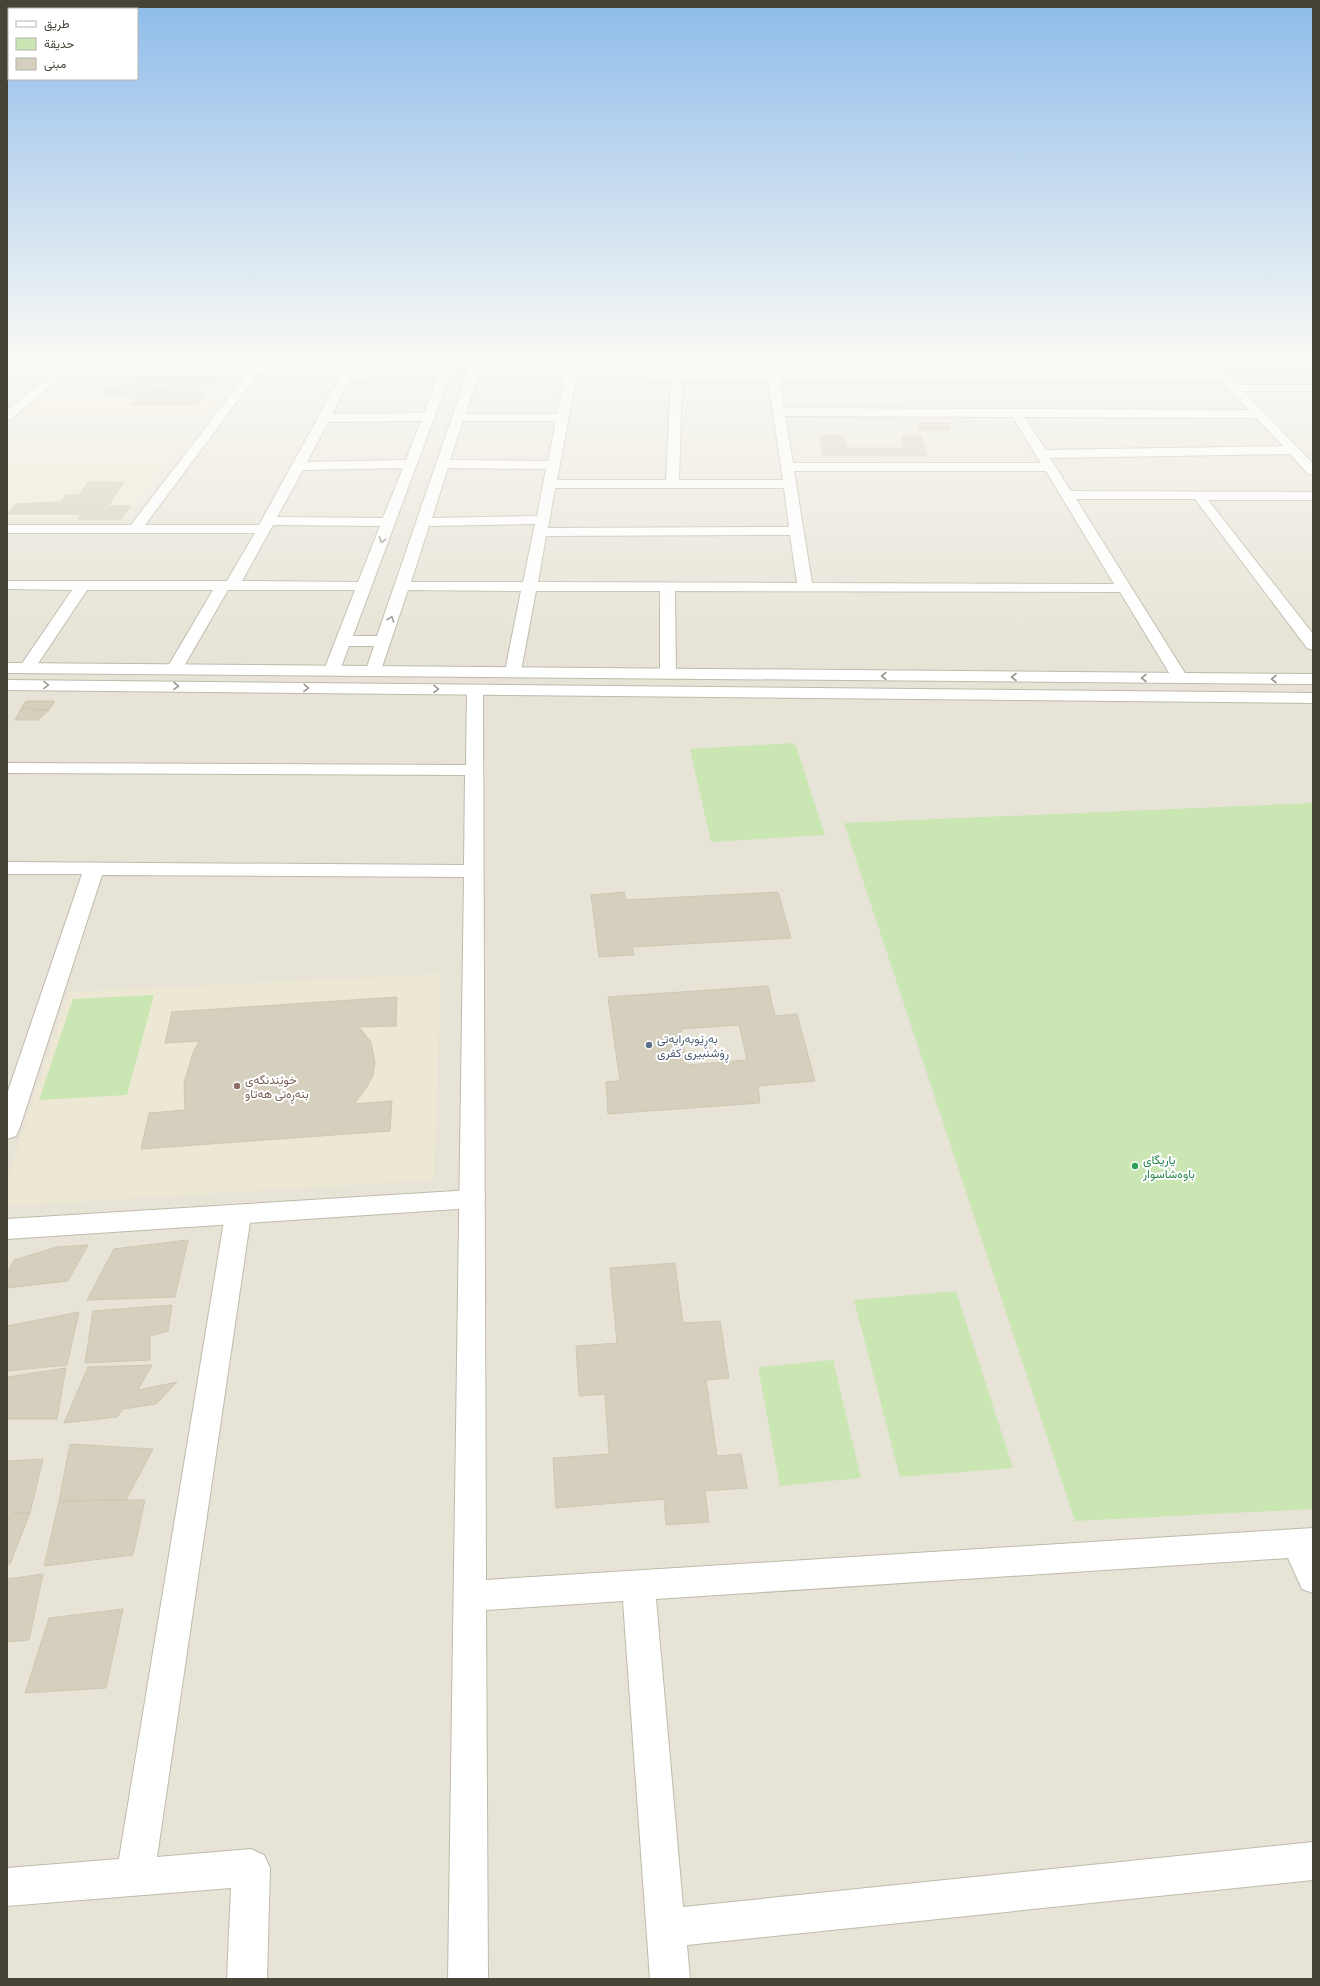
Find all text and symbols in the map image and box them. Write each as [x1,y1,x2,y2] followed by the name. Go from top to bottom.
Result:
[8,8,138,80] legend
[44,14,70,33] text: طريق
[44,34,74,53] text: حديقة
[44,54,66,73] text: مبنى
[379,536,387,543] one-way arrow
[386,616,395,623] one-way arrow
[881,672,887,680] one-way arrow
[1011,673,1017,681] one-way arrow
[1141,674,1147,682] one-way arrow
[1271,675,1277,683] one-way arrow
[43,681,49,689] one-way arrow
[173,682,179,690] one-way arrow
[303,684,309,692] one-way arrow
[433,685,439,693] one-way arrow
[657,1029,729,1063] place label: بەڕێوبەرایەتی ڕۆشنبیری کفری
[644,1040,654,1050] marker: بەڕێوبەرایەتی ڕۆشنبیری کفری
[245,1070,309,1104] place label: خوێندنگەی بنەڕەتی هەتاو
[232,1081,242,1091] marker: خوێندنگەی بنەڕەتی هەتاو
[1142,1150,1195,1183] place label: یاریگای باوەشاسوار
[1130,1161,1140,1171] marker: یاریگای باوەشاسوار

